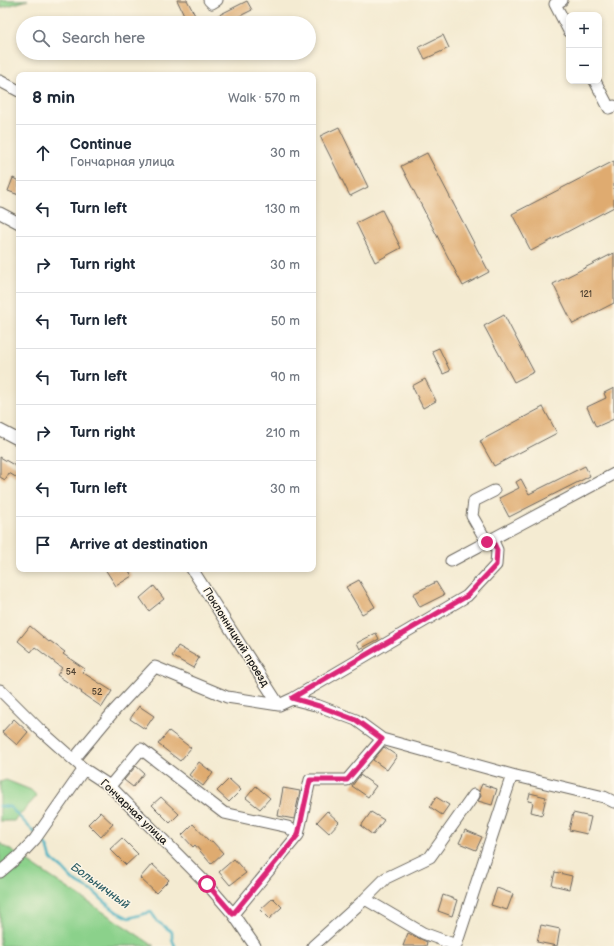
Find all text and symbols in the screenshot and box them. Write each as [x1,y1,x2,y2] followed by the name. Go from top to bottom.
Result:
[566,12,602,84] map controls
[566,12,602,48] button: +
[16,16,316,60] search box
[30,27,52,49] icon: search
[62,29,145,48] text: Search here
[566,48,602,84] button: −
[32,88,75,108] text: 8 min
[228,90,300,106] text: Walk · 570 m
[70,135,132,154] text: Continue
[32,142,54,164] icon: ahead
[270,145,300,161] text: 30 m
[70,154,175,170] text: Гончарная улица
[32,198,54,220] icon: left
[70,199,127,218] text: Turn left
[265,201,300,217] text: 130 m
[32,254,54,276] icon: right
[70,255,135,274] text: Turn right
[270,257,300,273] text: 30 m
[580,289,592,300] house number: 121
[32,310,54,332] icon: left
[70,311,127,330] text: Turn left
[271,313,300,329] text: 50 m
[32,366,54,388] icon: left
[70,367,127,386] text: Turn left
[271,369,300,385] text: 90 m
[32,422,54,444] icon: right
[70,423,135,442] text: Turn right
[266,425,300,441] text: 210 m
[32,478,54,500] icon: left
[70,479,127,498] text: Turn left
[270,481,300,497] text: 30 m
[478,533,496,551] route end
[32,534,54,556] icon: arrive
[70,535,208,554] text: Arrive at destination
[200,585,272,689] street label: Поклонницкий проезд
[66,667,77,678] house number: 54
[92,687,103,698] house number: 52
[98,777,171,848] street label: Гончарная улица
[68,860,133,913] water label: Больничный
[198,875,216,893] route start

